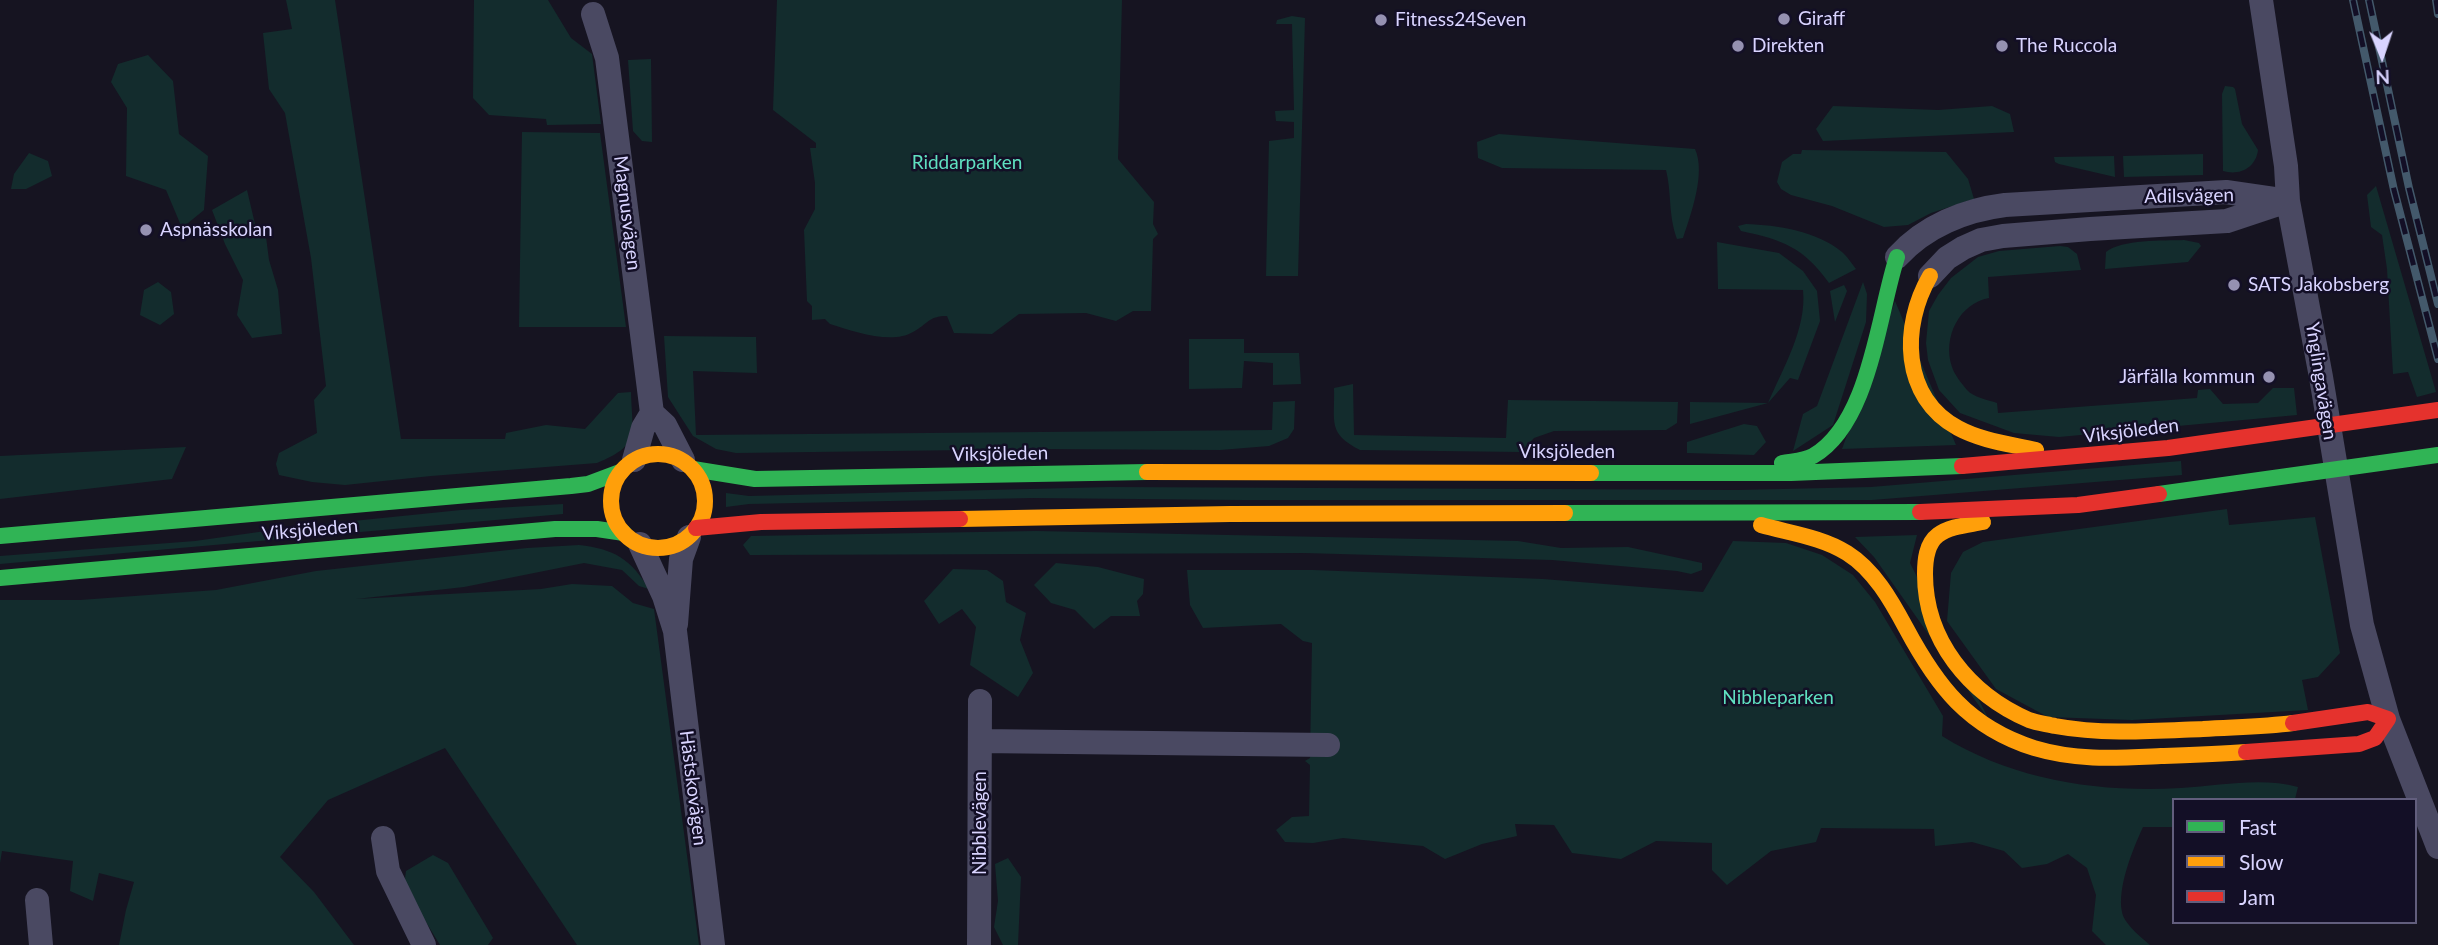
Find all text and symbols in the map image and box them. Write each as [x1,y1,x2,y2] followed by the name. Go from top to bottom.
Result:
[1798,8,1845,30] place label: Giraff
[1395,9,1526,31] place label: Fitness24Seven
[1776,11,1792,27] marker: Giraff
[1373,12,1389,28] marker: Fitness24Seven
[2347,21,2417,91] north arrow
[1752,35,1824,57] place label: Direkten
[2016,35,2117,57] place label: The Ruccola
[1730,38,1746,54] marker: Direkten
[1994,38,2010,54] marker: The Ruccola
[2375,66,2390,89] text: N
[912,152,1022,174] park label: Riddarparken
[609,154,645,272] street label: Magnusvägen
[2144,184,2234,208] street label: Adilsvägen
[160,219,273,241] place label: Aspnässkolan
[138,222,154,238] marker: Aspnässkolan
[2248,274,2389,296] place label: SATS Jakobsberg
[2226,277,2242,293] marker: SATS Jakobsberg
[2300,320,2342,442] street label: Ynglingavägen
[2119,366,2255,388] place label: Järfälla kommun
[2261,369,2277,385] marker: Järfälla kommun
[2082,414,2180,448] street label: Viksjöleden
[1519,441,1615,463] street label: Viksjöleden
[952,442,1048,466] street label: Viksjöleden
[261,514,359,546] street label: Viksjöleden
[1722,687,1834,709] park label: Nibbleparken
[675,729,711,847] street label: Hästskovägen
[969,771,991,875] street label: Nibblevägen
[2172,798,2417,924] legend
[2239,814,2276,839] text: Fast
[2239,849,2283,874] text: Slow
[2239,884,2275,909] text: Jam

